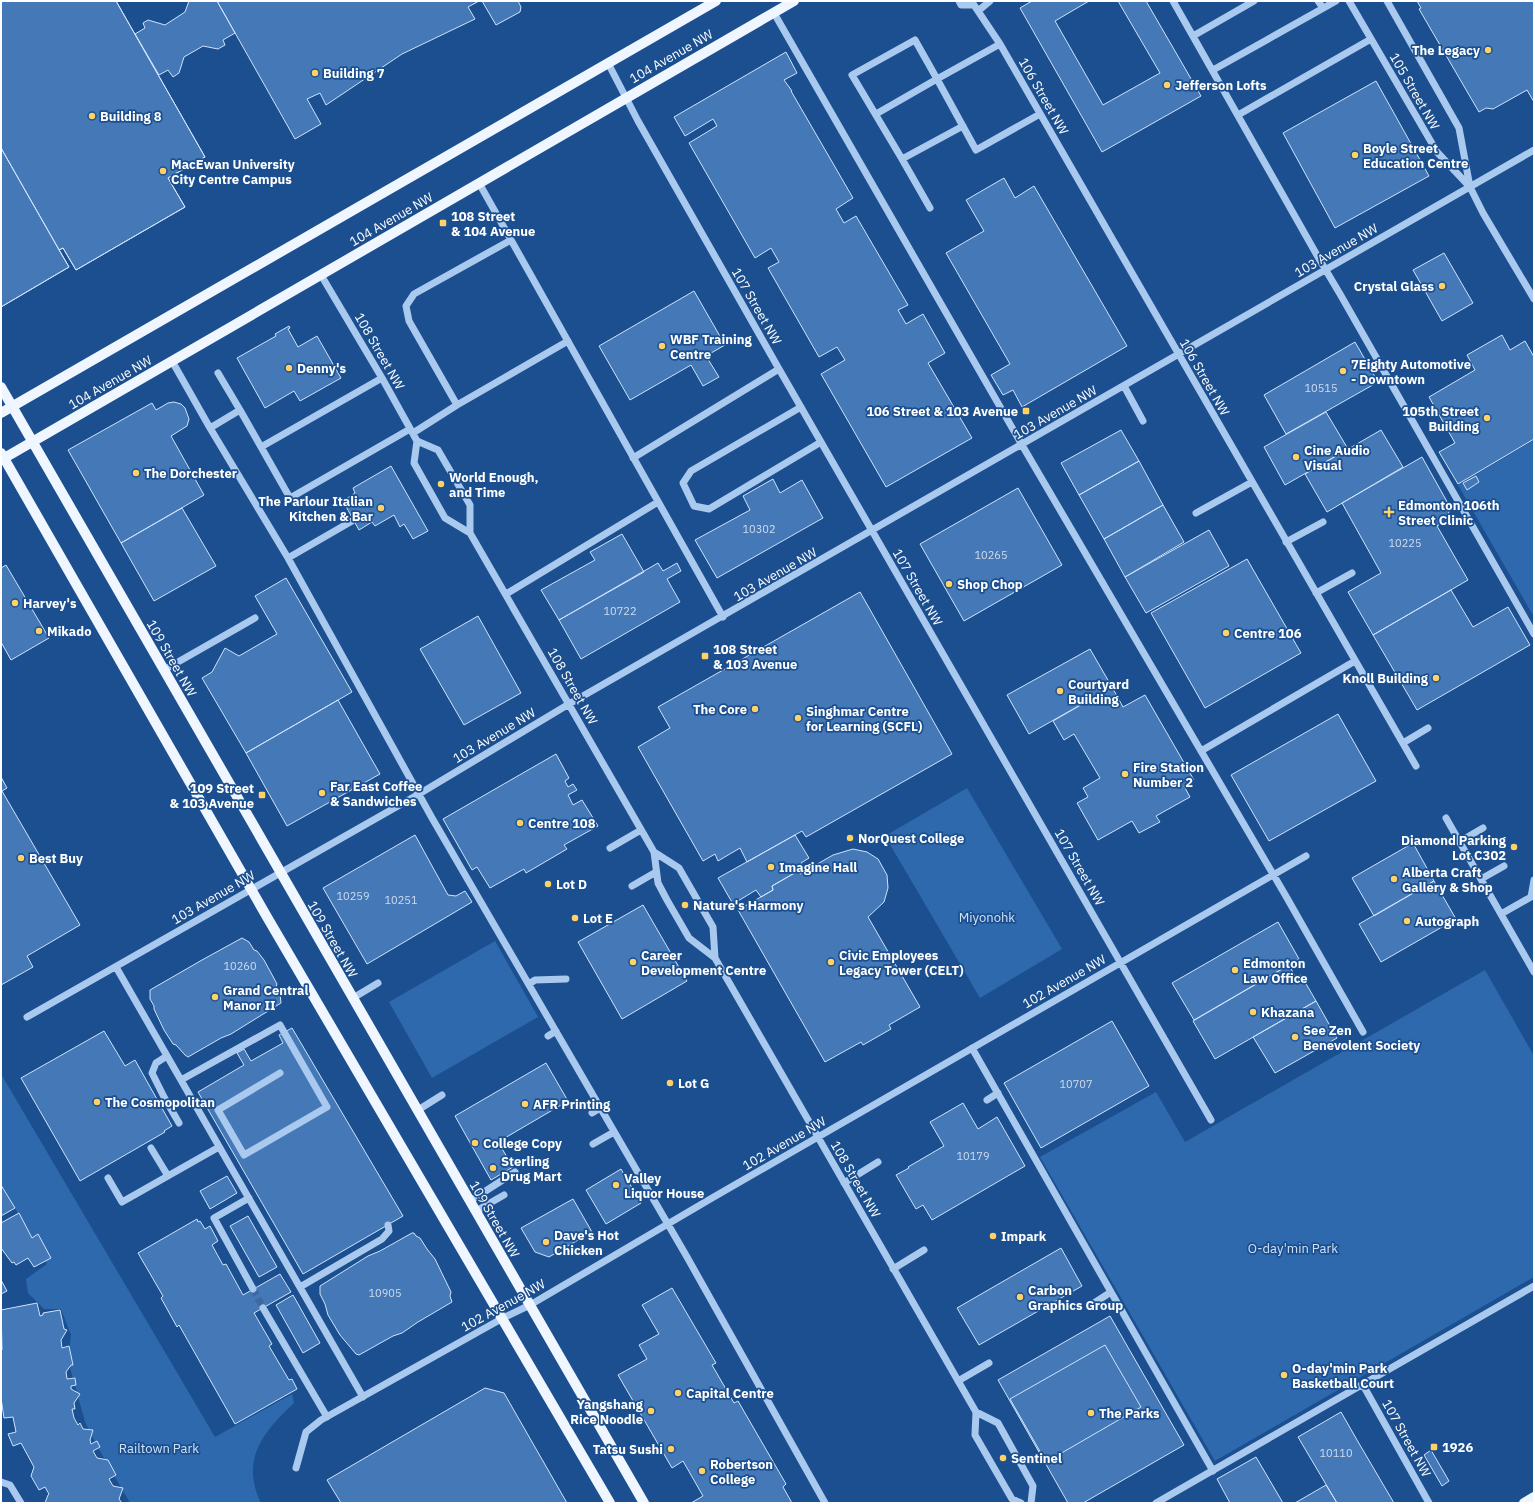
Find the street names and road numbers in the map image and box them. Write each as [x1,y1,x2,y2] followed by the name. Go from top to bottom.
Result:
[626,25,716,87] street label: 104 Avenue NW
[1386,50,1444,133] street label: 105 Street NW
[1015,55,1073,138] street label: 106 Street NW
[346,188,436,250] street label: 104 Avenue NW
[1291,219,1381,281] street label: 103 Avenue NW
[728,265,786,348] street label: 107 Street NW
[351,310,409,393] street label: 108 Street NW
[1176,336,1234,419] street label: 106 Street NW
[65,351,155,413] street label: 104 Avenue NW
[1010,381,1100,443] street label: 103 Avenue NW
[730,543,820,605] street label: 103 Avenue NW
[889,546,947,629] street label: 107 Street NW
[143,617,201,700] street label: 109 Street NW
[544,645,602,728] street label: 108 Street NW
[450,704,539,767] street label: 103 Avenue NW
[1051,826,1109,909] street label: 107 Street NW
[168,866,258,928] street label: 103 Avenue NW
[304,898,362,981] street label: 109 Street NW
[1019,950,1109,1012] street label: 102 Avenue NW
[739,1112,829,1174] street label: 102 Avenue NW
[827,1138,885,1221] street label: 108 Street NW
[466,1178,524,1261] street label: 109 Street NW
[458,1275,549,1336] street label: 102 Avenue NW
[1378,1397,1435,1480] street label: 107 Street NW

